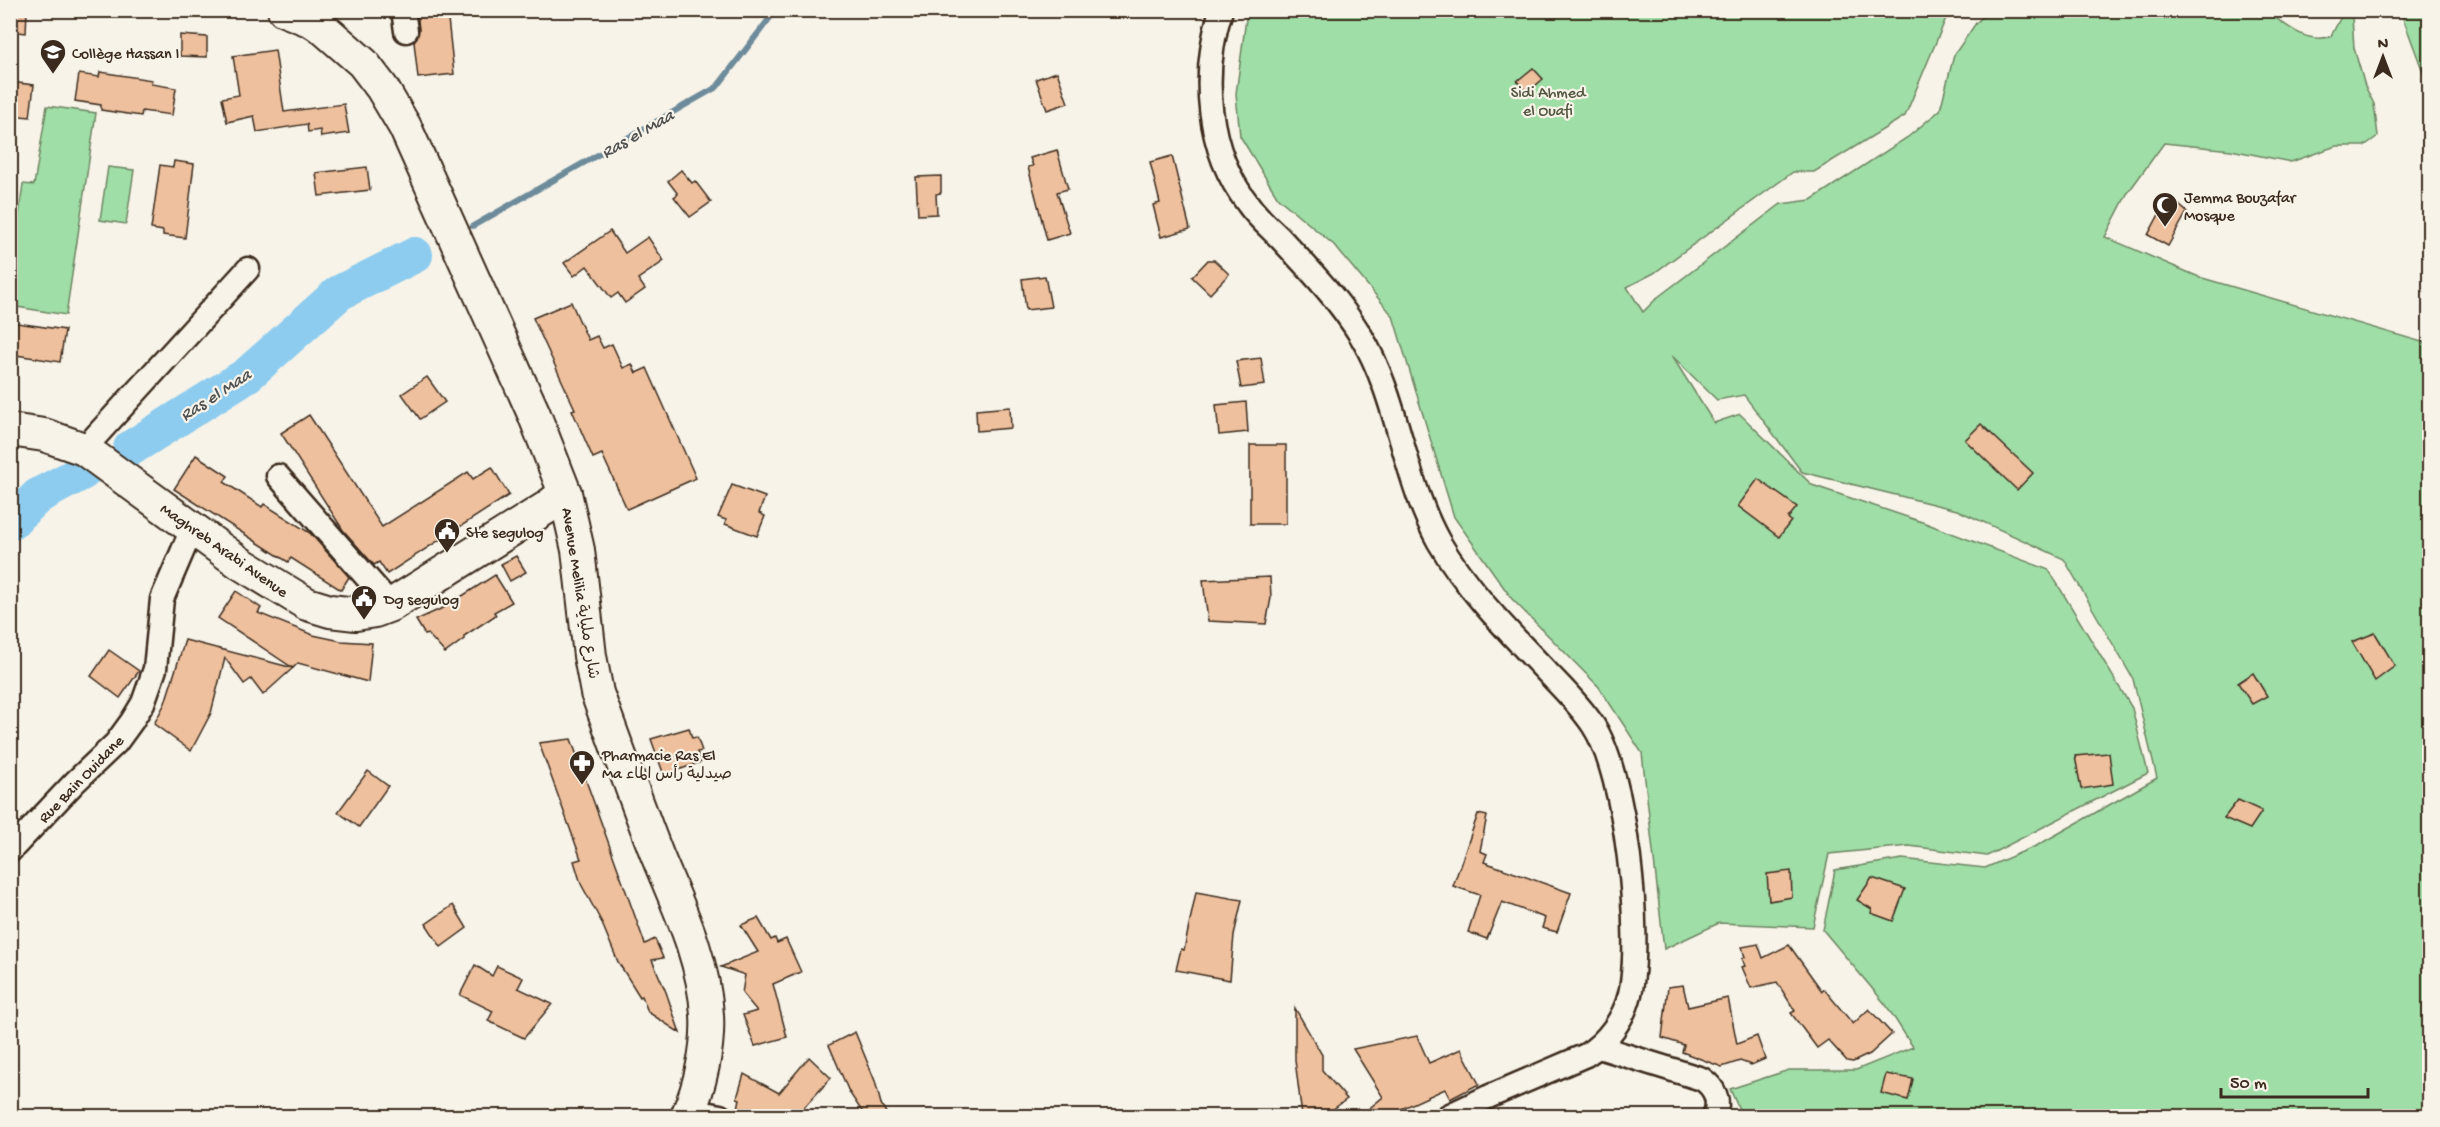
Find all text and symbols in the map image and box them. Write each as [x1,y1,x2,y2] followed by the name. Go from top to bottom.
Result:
[2353,27,2413,87] north arrow
[2378,36,2389,55] text: N
[38,37,68,75] school or university icon: Collège Hassan I
[72,46,179,65] place label: Collège Hassan I
[1511,85,1587,122] park label: Sidi Ahmed el Ouafi
[598,105,679,164] water label: Ras el Maa
[2150,190,2180,228] mosque icon: Jemma Bouzafar Mosque
[2184,190,2297,227] place label: Jemma Bouzafar Mosque
[177,365,257,427] water label: Ras el Maa
[155,501,291,604] street label: Maghreb Arabi Avenue
[556,506,602,681] street label: Avenue Melilia شارع ملياية
[432,516,462,554] public building icon: Ste segulog
[466,525,544,544] place label: Ste segulog
[349,583,379,621] public building icon: Dg segulog
[383,592,459,611] place label: Dg segulog
[36,732,130,828] street label: Rue Bain Ouidane
[567,748,597,786] pharmacy icon: Pharmacie Ras El Ma صيدلية رأس الماء
[601,748,732,785] place label: Pharmacie Ras El Ma صيدلية رأس الماء
[2221,1061,2368,1099] scale bar
[2230,1074,2267,1095] text: 50 m

